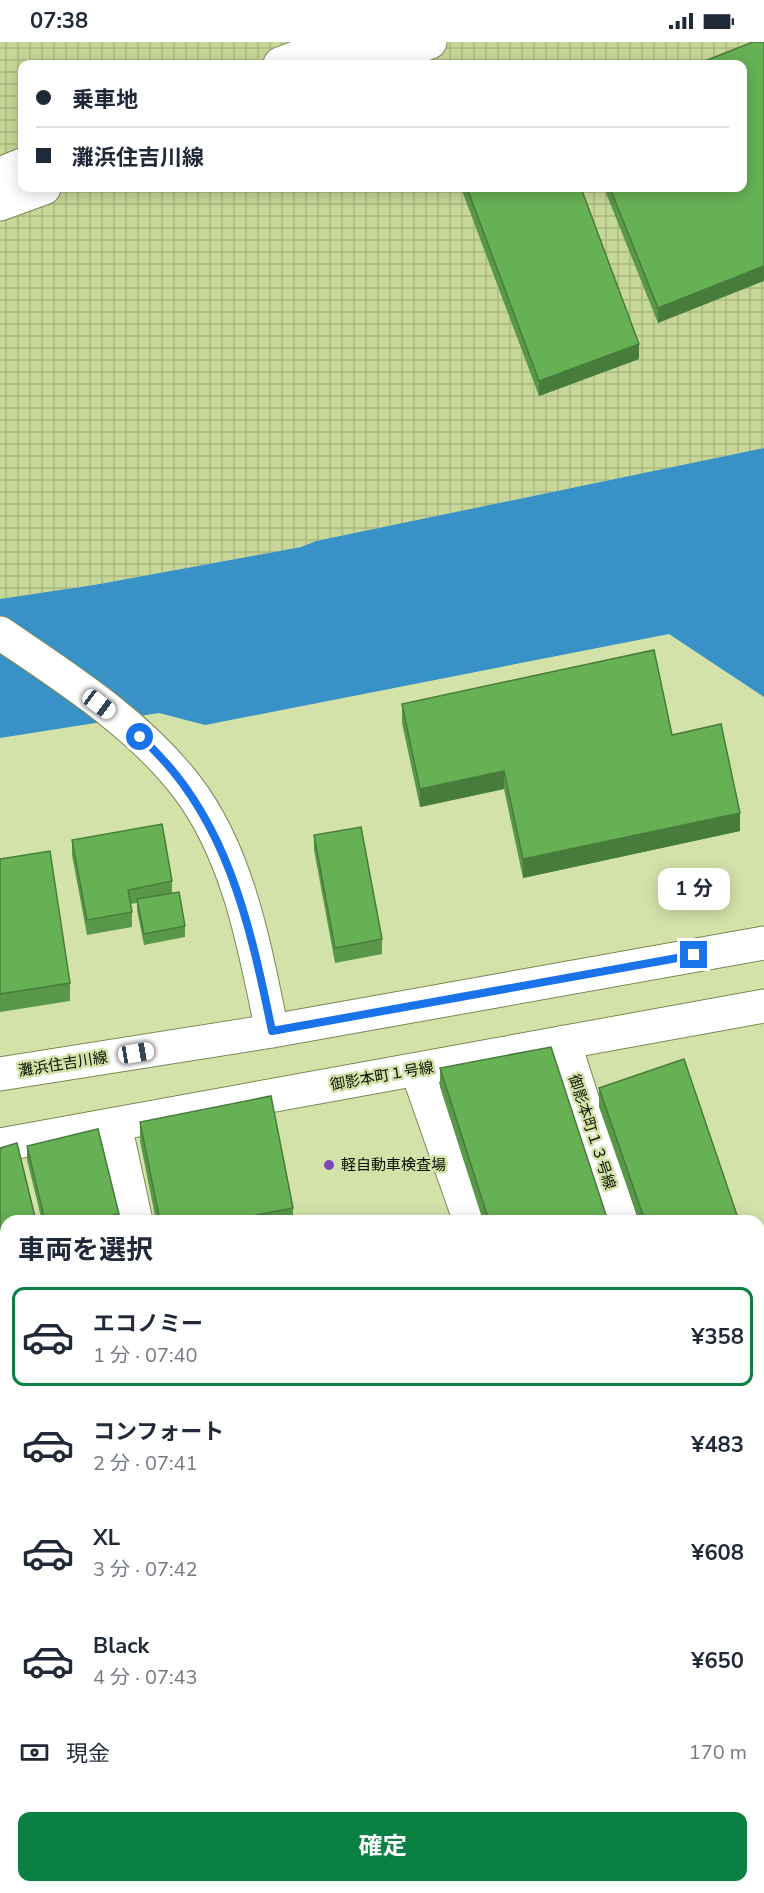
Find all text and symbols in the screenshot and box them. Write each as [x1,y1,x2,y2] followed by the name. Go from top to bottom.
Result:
[30,6,88,36] text: 07:38
[72,85,138,115] text: 乗車地
[72,143,204,173] text: 灘浜住吉川線
[79,686,119,722] car
[126,723,153,750] route start
[658,868,730,910] callout: 1 分
[675,875,713,902] text: 1 分
[680,941,707,968] route end
[117,1041,155,1065] car
[17,1047,109,1081] street label: 灘浜住吉川線
[329,1057,435,1095] street label: 御影本町１号線
[564,1072,620,1192] street label: 御影本町１３号線
[341,1155,446,1175] place label: 軽自動車検査場
[322,1158,336,1172] marker: 軽自動車検査場
[18,1232,153,1269] text: 車両を選択
[93,1309,203,1339] text: エコノミー
[21,1310,75,1364] icon: car
[691,1322,744,1352] text: ¥358
[93,1342,198,1369] text: 1 分 · 07:40
[93,1417,224,1447] text: コンフォート
[21,1418,75,1472] icon: car
[691,1430,744,1460] text: ¥483
[93,1450,198,1477] text: 2 分 · 07:41
[93,1523,120,1553] text: XL
[21,1526,75,1580] icon: car
[691,1538,744,1568] text: ¥608
[93,1556,198,1583] text: 3 分 · 07:42
[93,1631,149,1661] text: Black
[21,1634,75,1688] icon: car
[691,1646,744,1676] text: ¥650
[93,1664,198,1691] text: 4 分 · 07:43
[18,1736,51,1769] icon: cash
[66,1739,110,1769] text: 現金
[689,1739,747,1766] text: 170 m
[18,1812,747,1881] button: 確定

